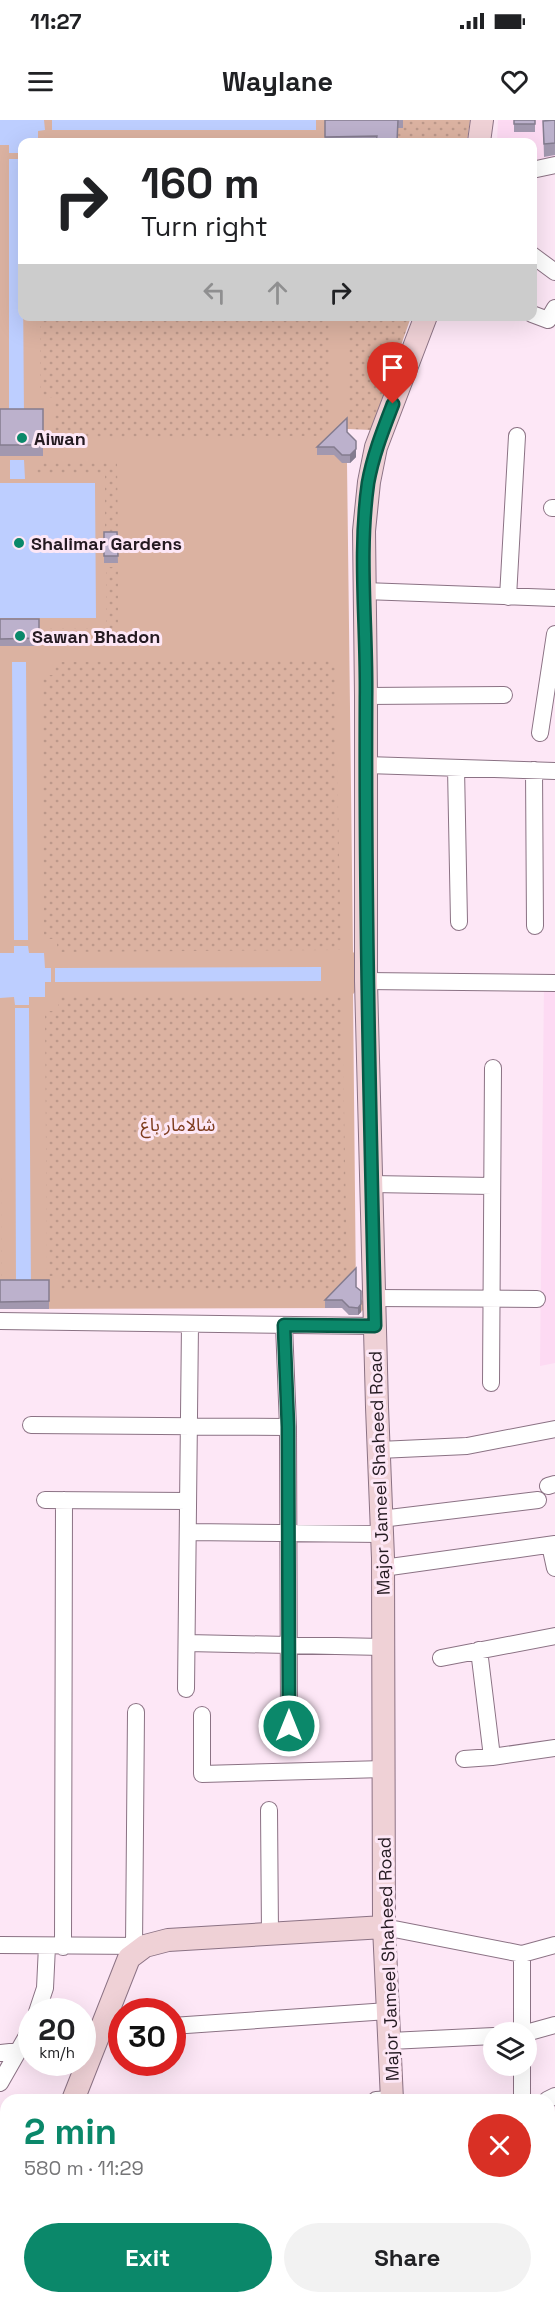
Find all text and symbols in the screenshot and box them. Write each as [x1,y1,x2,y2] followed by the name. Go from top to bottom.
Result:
[30,7,81,35] text: 11:27
[222,64,333,99] text: Waylane
[24,65,57,98] icon: menu
[498,65,531,98] icon: heart
[141,157,260,210] text: 160 m
[42,162,120,240] icon: right
[141,209,268,244] text: Turn right
[198,276,231,309] icon: left
[261,276,294,309] icon: ahead
[324,276,357,309] icon: right
[367,342,418,404] pin
[376,351,409,384] icon: arrive
[34,427,86,450] place label: Aiwan
[15,431,29,445] marker: Aiwan
[31,532,182,555] place label: Shalimar Gardens
[12,536,26,550] marker: Shalimar Gardens
[32,625,160,648] place label: Sawan Bhadon
[13,629,27,643] marker: Sawan Bhadon
[141,1113,215,1139] park label: شالامار باغ
[363,1350,395,1596] street label: Major Jameel Shaheed Road
[257,1694,321,1758] position arrow
[372,1836,404,2082] street label: Major Jameel Shaheed Road
[108,1998,186,2076] speed limit sign: 30
[38,2010,76,2049] text: 20
[483,2022,537,2076] map controls
[483,2022,537,2076] button: layers
[39,2043,75,2062] text: km/h
[24,2109,117,2155] text: 2 min
[468,2114,531,2177] button: close
[24,2155,144,2181] text: 580 m · 11:29
[24,2223,272,2292] button: Exit
[284,2223,531,2292] button: Share

